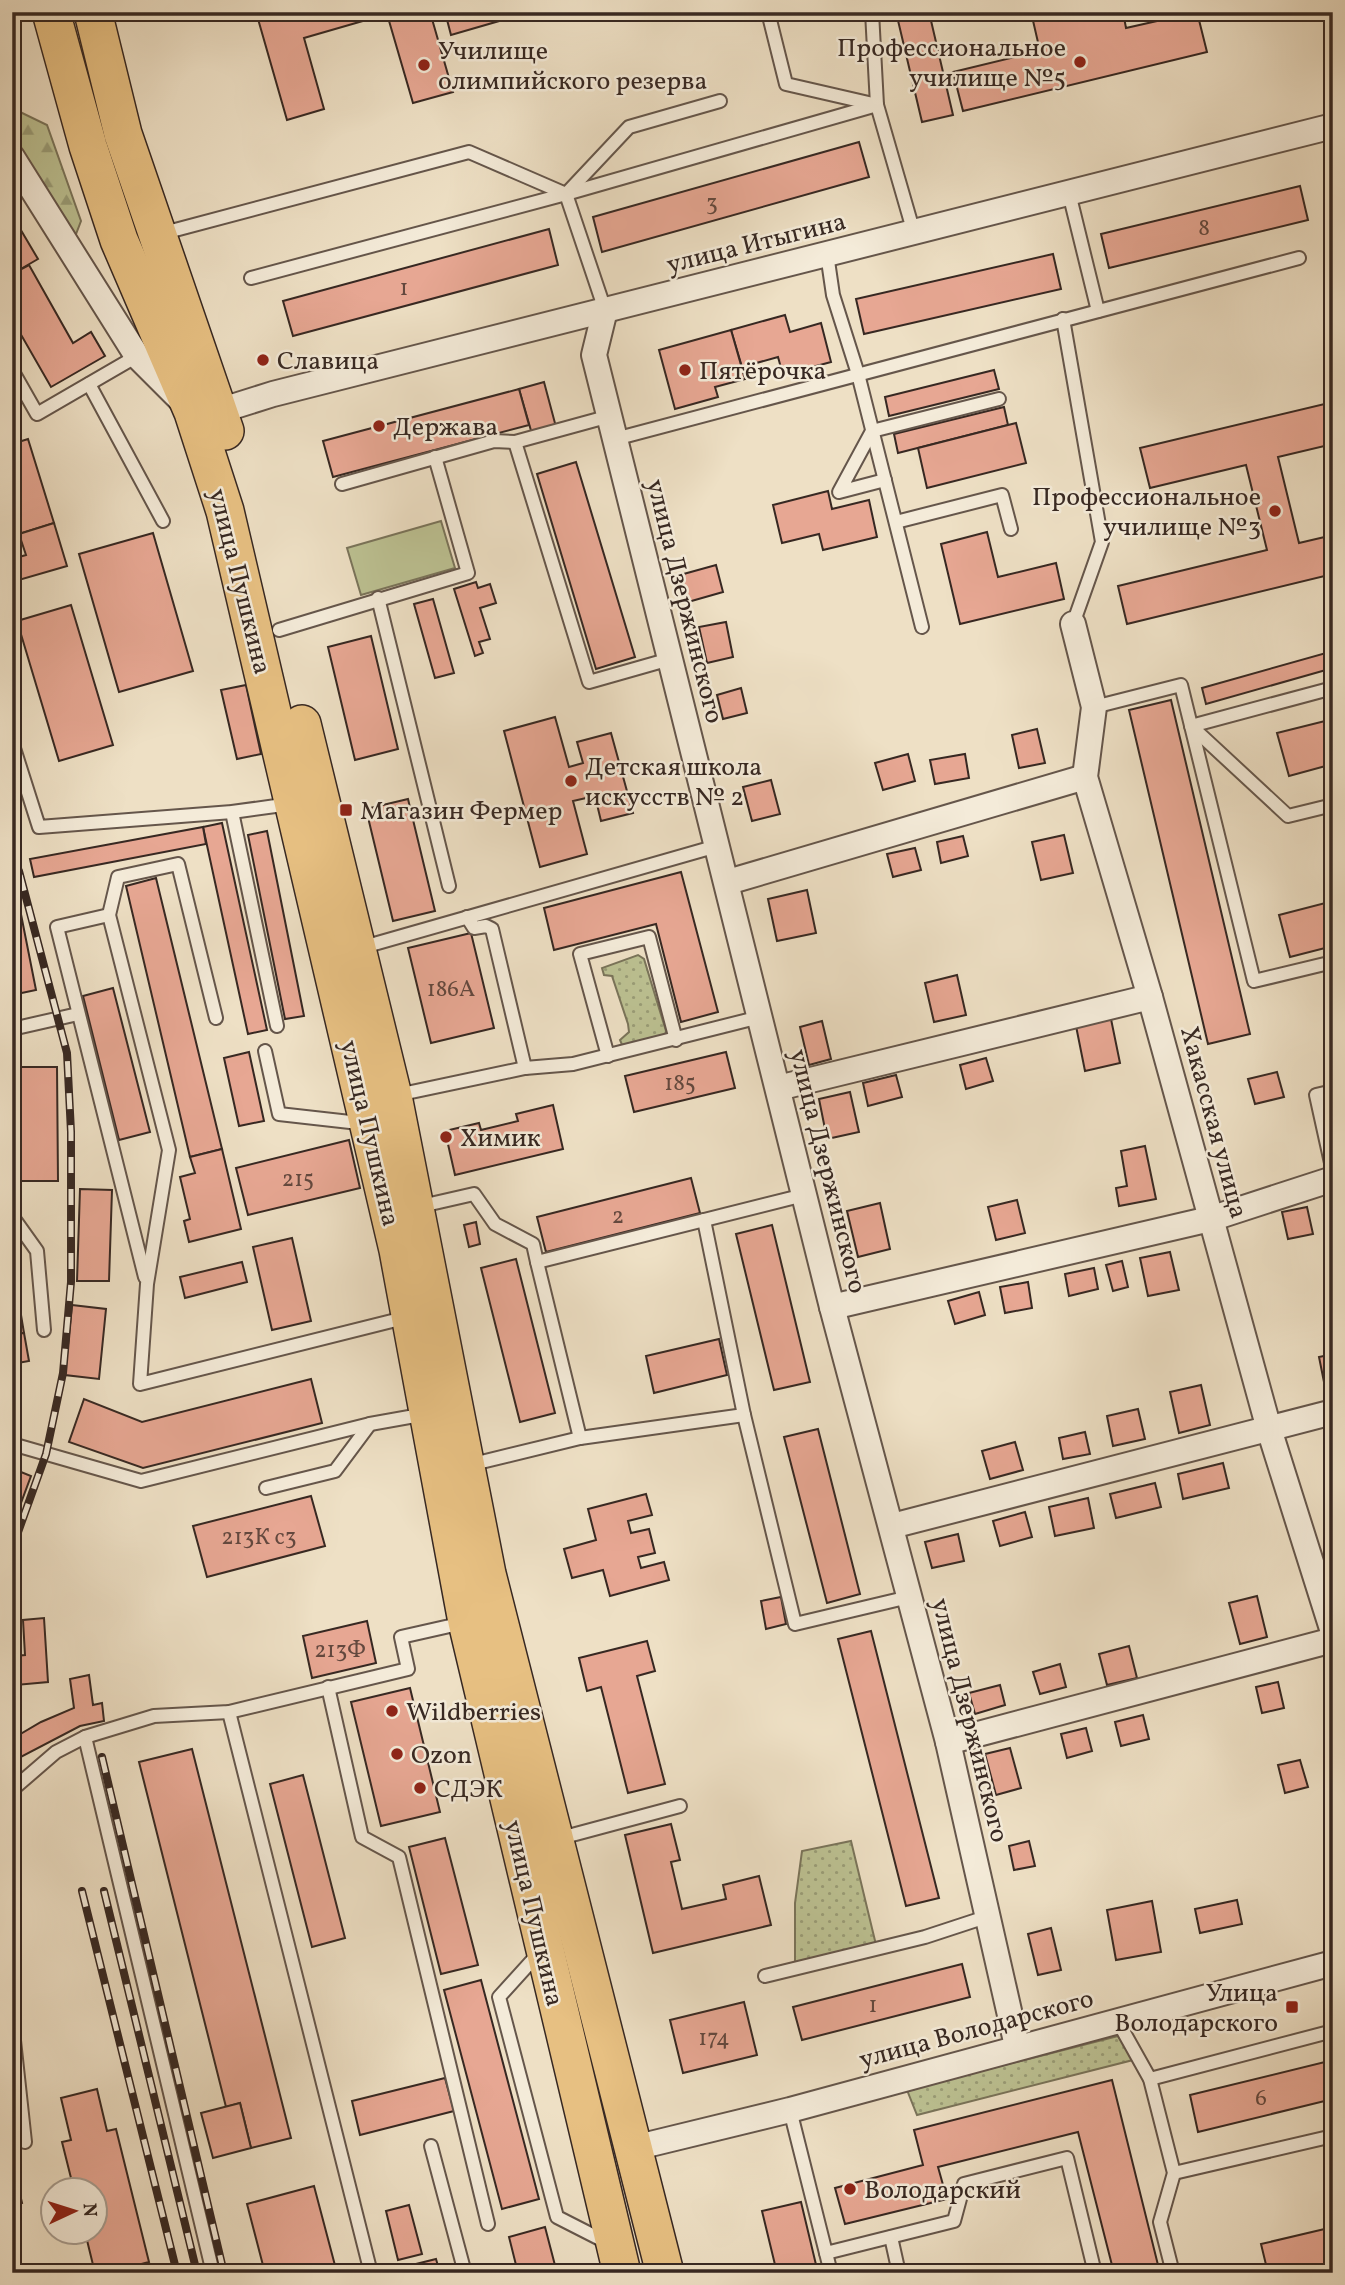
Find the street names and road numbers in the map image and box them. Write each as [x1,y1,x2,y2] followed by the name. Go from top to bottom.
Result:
[663,204,850,284] street label: улица Итыгина
[636,476,732,727] street label: улица Дзержинского
[199,485,280,678] street label: улица Пушкина
[1170,1022,1256,1223] street label: Хакасская улица
[330,1037,408,1230] street label: улица Пушкина
[779,1046,875,1297] street label: улица Дзержинского
[921,1595,1017,1846] street label: улица Дзержинского
[494,1817,572,2010] street label: улица Пушкина
[855,1981,1098,2079] street label: улица Володарского

